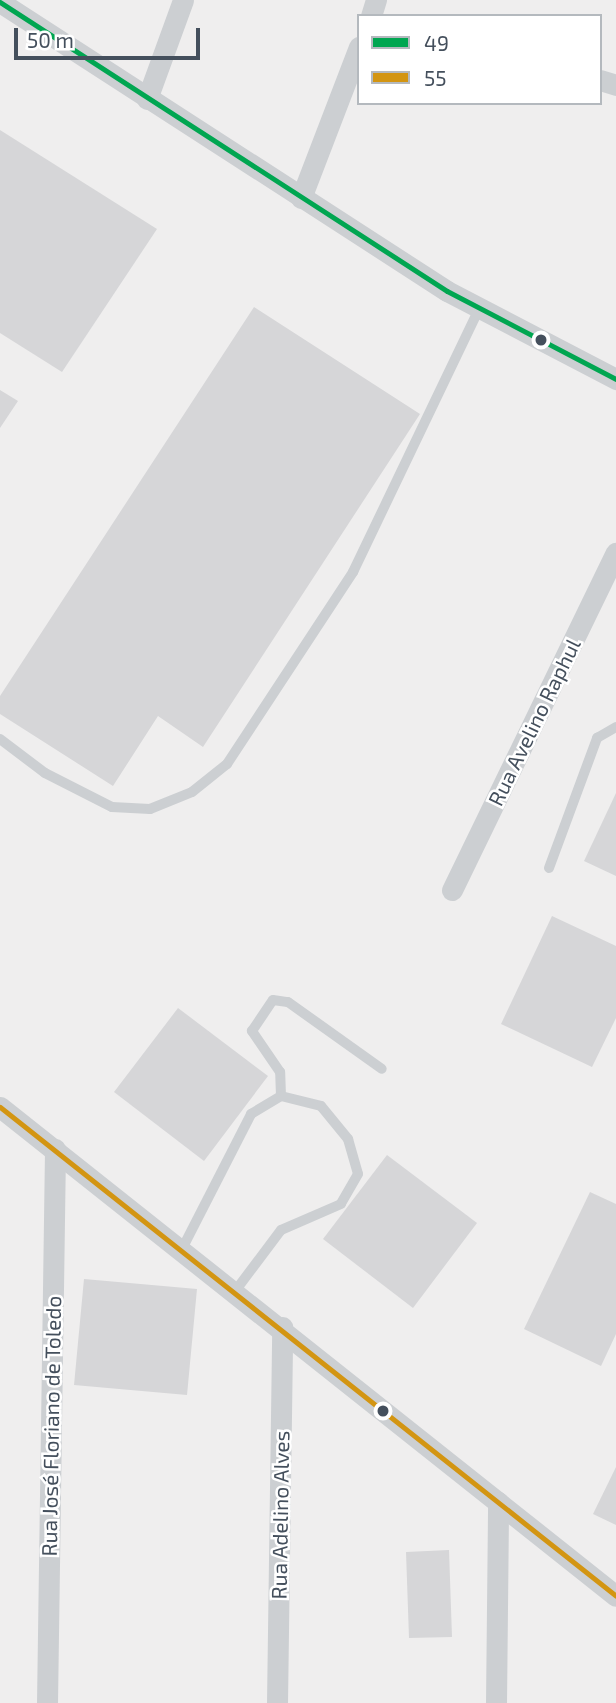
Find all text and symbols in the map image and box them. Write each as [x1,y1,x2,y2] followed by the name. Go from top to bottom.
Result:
[18,14,203,58] scale bar
[357,14,602,105] legend
[27,27,74,52] text: 50 m
[424,30,449,55] text: 49
[424,65,447,90] text: 55
[534,333,548,347] unlabelled marker
[482,634,586,810] street label: Rua Avelino Raphul
[36,1295,66,1557] street label: Rua José Floriano de Toledo
[376,1404,390,1418] unlabelled marker
[266,1430,294,1600] street label: Rua Adelino Alves

